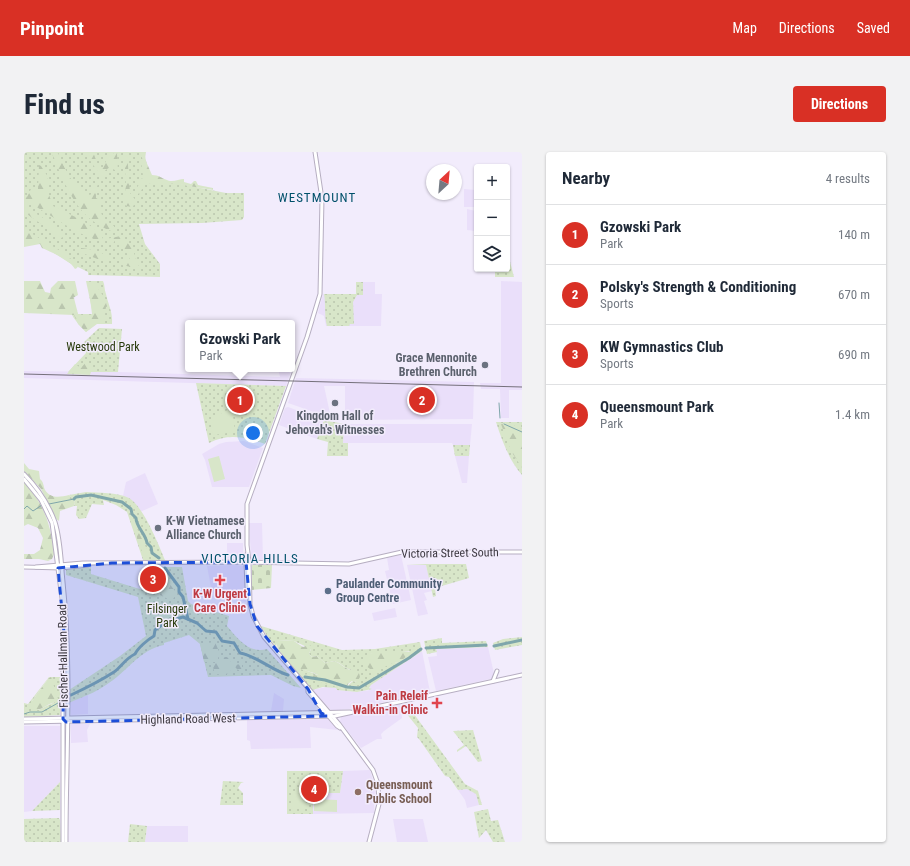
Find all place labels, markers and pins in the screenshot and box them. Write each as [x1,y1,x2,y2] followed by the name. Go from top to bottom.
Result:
[396,351,477,379] place label: Grace Mennonite Brethren Church
[480,360,490,370] marker: Grace Mennonite Brethren Church
[227,385,253,415] pin: 1
[409,385,435,415] pin: 2
[330,398,340,408] marker: Kingdom Hall of Jehovah's Witnesses
[286,409,385,437] place label: Kingdom Hall of Jehovah's Witnesses
[166,514,245,542] place label: K-W Vietnamese Alliance Church
[153,523,163,533] marker: K-W Vietnamese Alliance Church
[140,564,166,594] pin: 3
[214,574,226,586] marker: K-W Urgent Care Clinic
[336,577,442,605] place label: Paulander Community Group Centre
[323,586,333,596] marker: Paulander Community Group Centre
[193,587,247,615] place label: K-W Urgent Care Clinic
[352,689,428,717] place label: Pain Releif Walkin-in Clinic
[431,697,443,709] marker: Pain Releif Walkin-in Clinic
[301,774,327,804] pin: 4
[366,778,433,806] place label: Queensmount Public School
[353,787,363,797] marker: Queensmount Public School

